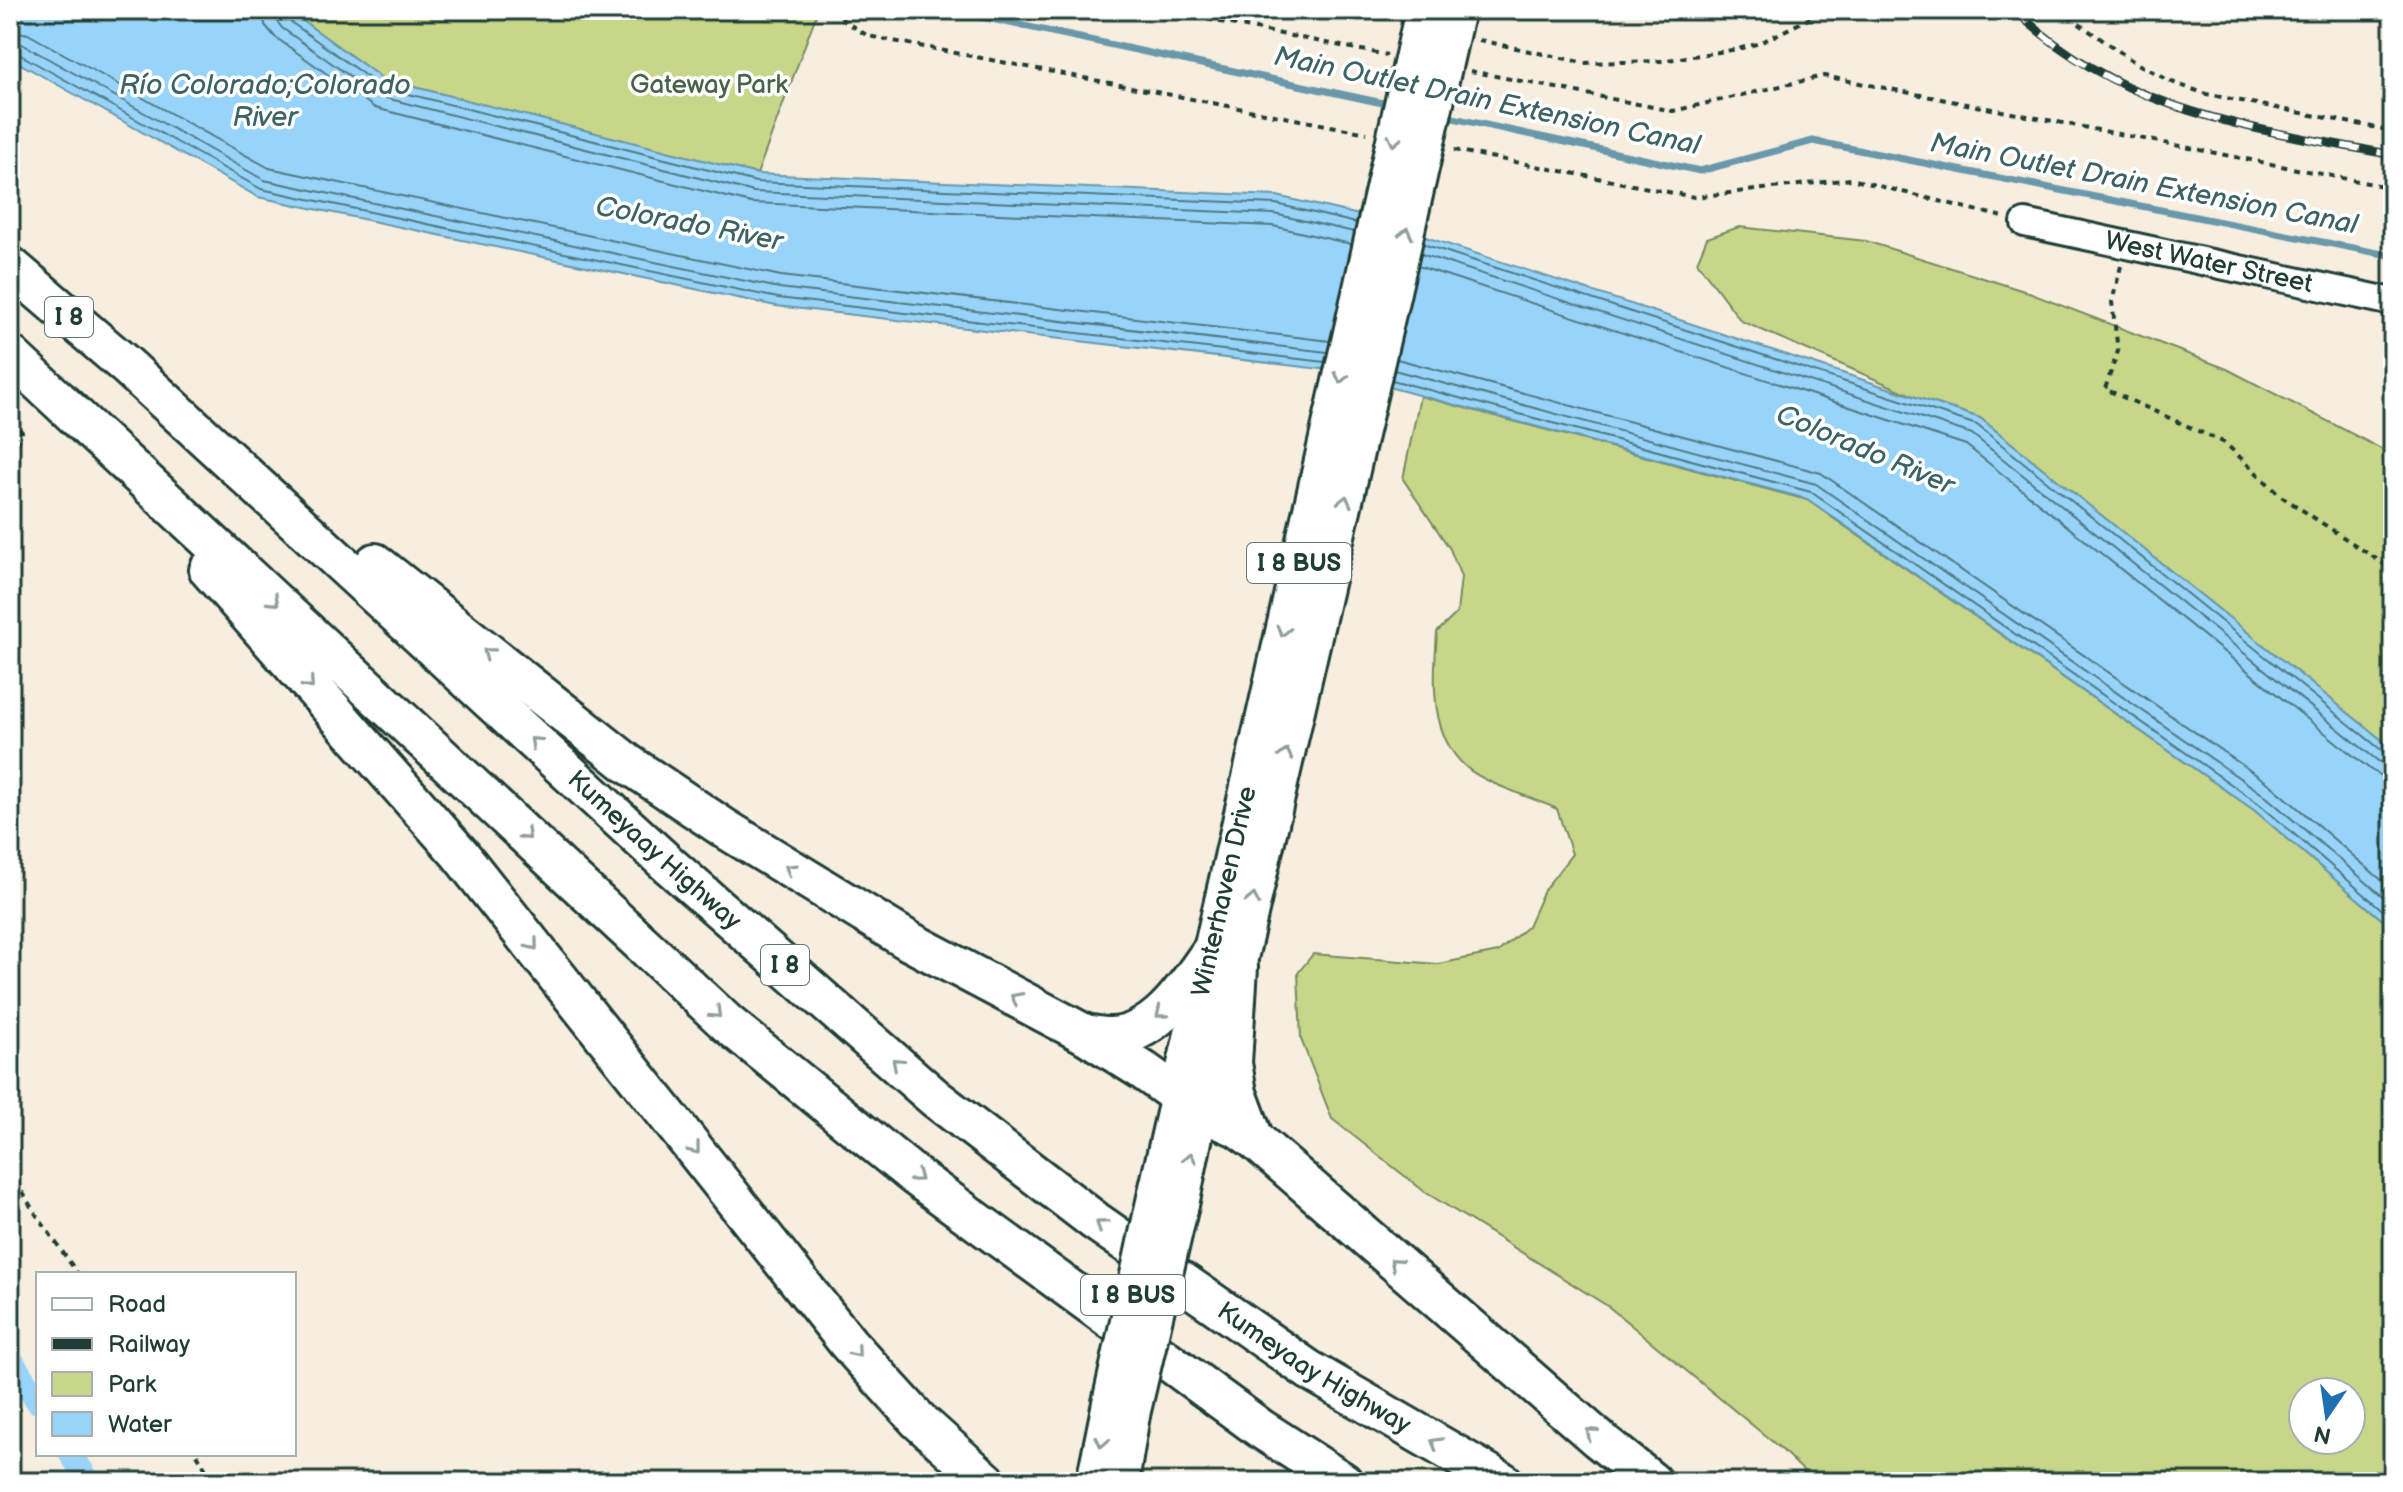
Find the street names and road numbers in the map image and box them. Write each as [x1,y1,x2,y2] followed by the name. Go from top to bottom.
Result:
[2102,225,2315,300] street label: West Water Street
[45,297,93,337] road number: I 8
[1247,543,1351,583] road number: I 8 BUS
[561,764,748,937] street label: Kumeyaay Highway
[1185,783,1263,1000] street label: Winterhaven Drive
[761,945,809,985] road number: I 8
[1081,1275,1185,1315] road number: I 8 BUS
[1211,1295,1416,1441] street label: Kumeyaay Highway

